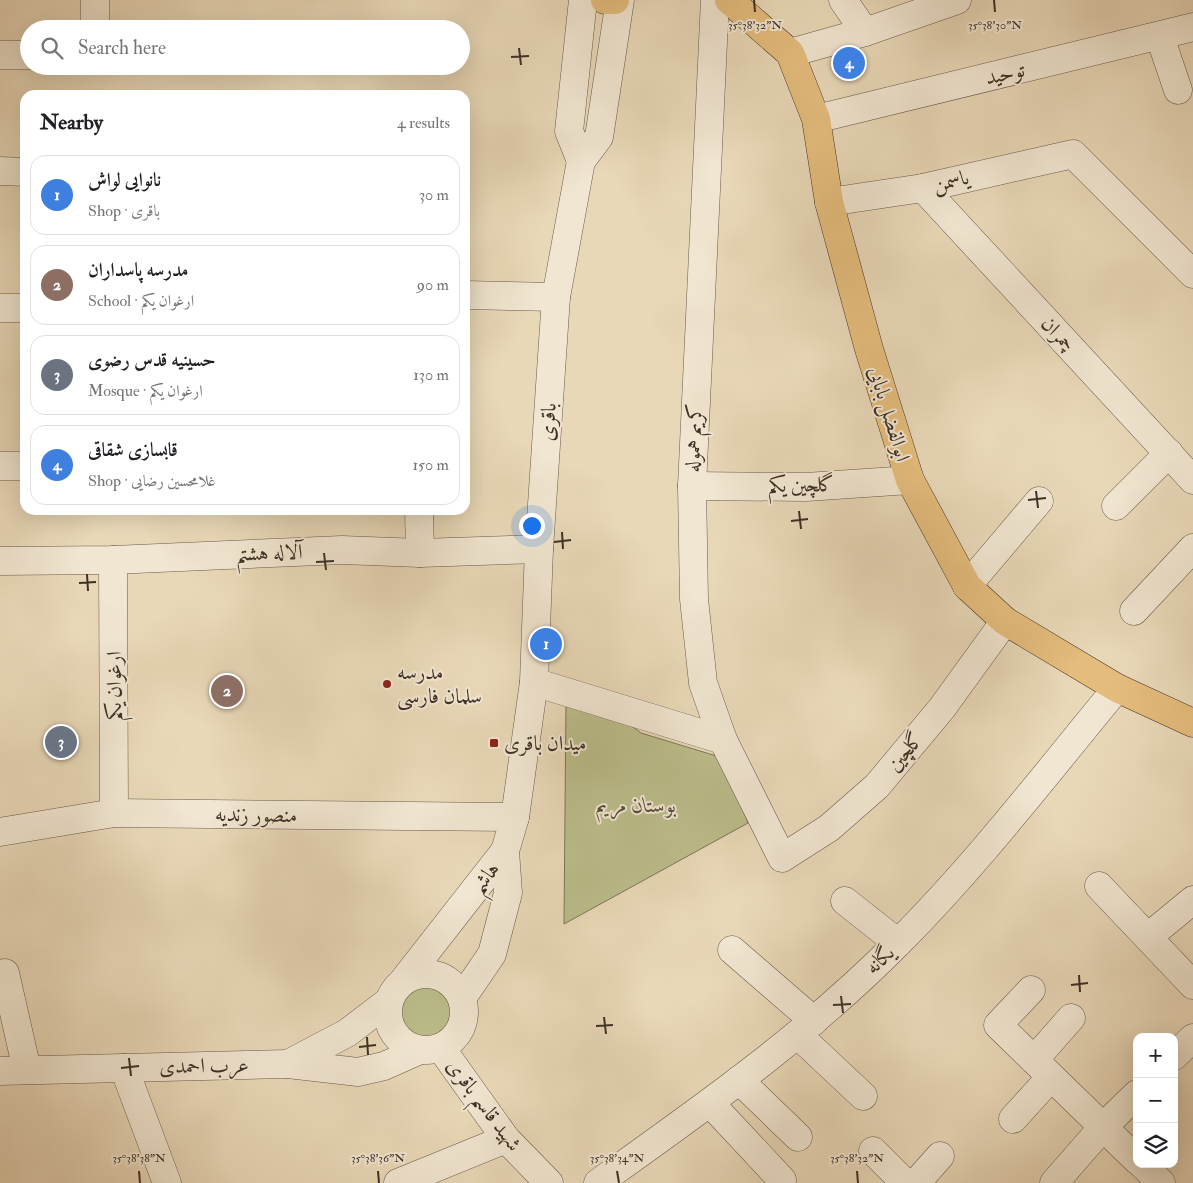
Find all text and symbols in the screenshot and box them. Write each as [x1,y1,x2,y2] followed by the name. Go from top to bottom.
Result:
[728,18,782,33] text: 35°38'32"N
[968,18,1022,33] text: 35°38'30"N
[20,20,470,75] search box
[38,34,66,62] icon: search
[78,36,166,60] text: Search here
[833,44,865,82] pin: 4
[982,56,1029,92] street label: توحید
[40,109,103,136] text: Nearby
[397,113,450,133] text: 4 results
[930,164,973,198] street label: یاسمن
[88,168,161,192] text: نانوایی لواش
[54,185,60,205] text: 1
[419,185,449,205] text: 30 m
[88,201,160,221] text: Shop · باقری
[88,258,188,282] text: مدرسه پاسداران
[53,275,61,295] text: 2
[417,275,449,295] text: 90 m
[88,291,194,311] text: School · ارغوان یکم
[1035,310,1081,358] street label: چمران
[88,348,216,372] text: حسینیه قدس رضوی
[861,363,916,465] street label: ابوالفضل بابایی
[54,365,60,385] text: 3
[413,365,449,385] text: 130 m
[88,381,203,401] text: Mosque · ارغوان یکم
[533,402,563,442] street label: باقری
[679,403,713,473] street label: کریم هموله
[88,438,178,462] text: قابسازی شقاقی
[53,455,61,475] text: 4
[412,455,449,475] text: 150 m
[88,471,216,491] text: Shop · غلامحسین رضایی
[768,471,835,505] street label: گلچین یکم
[519,513,545,539] your location
[235,538,306,575] street label: آلاله هشتم
[530,625,562,663] pin: 1
[101,651,134,721] street label: ارغوان یکم
[397,659,482,711] place label: مدرسه سلمان فارسی
[211,672,243,710] pin: 2
[381,678,393,690] marker: مدرسه سلمان فارسی
[45,723,77,761] pin: 3
[881,727,929,777] street label: گلچین
[504,730,586,757] place label: میدان باقری
[488,737,500,749] marker: میدان باقری
[595,792,677,823] park label: بوستان مریم
[215,801,297,829] street label: منصور زندیه
[464,857,511,904] street label: هاشم
[859,939,901,980] street label: یگانه
[1133,1033,1178,1168] map controls
[1133,1033,1178,1078] button: +
[159,1052,249,1081] street label: عرب احمدی
[435,1053,528,1161] street label: شهید قاسم باقری
[1133,1078,1178,1123] button: −
[1133,1123,1178,1168] button: layers
[112,1151,166,1166] text: 35°38'38"N
[351,1151,405,1166] text: 35°38'36"N
[590,1151,644,1166] text: 35°38'34"N
[830,1151,884,1166] text: 35°38'32"N

